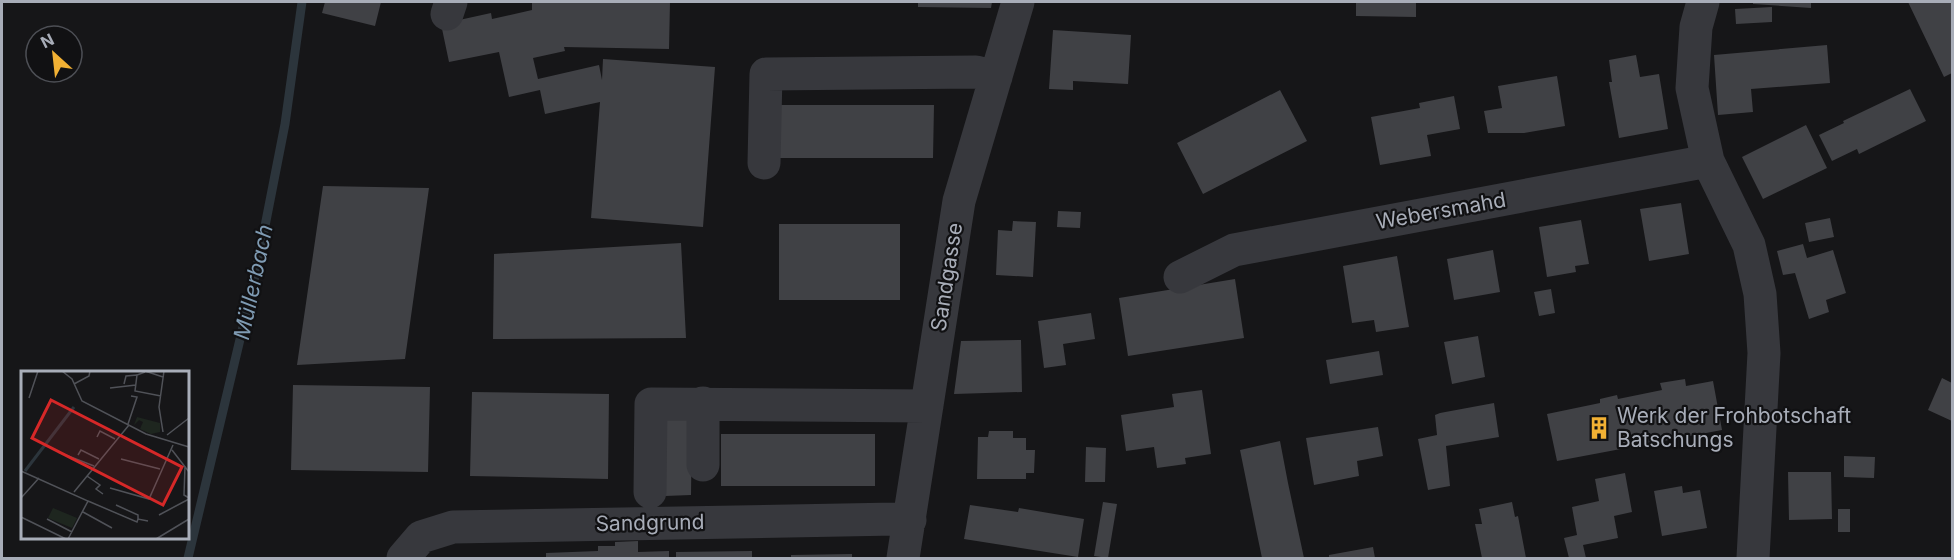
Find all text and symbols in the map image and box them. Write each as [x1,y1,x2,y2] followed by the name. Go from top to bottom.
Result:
[24,24,84,84] north arrow
[37,29,57,52] text: N
[1374,187,1508,234] street label: Webersmahd
[926,221,967,333] street label: Sandgasse
[228,222,278,342] water label: Müllerbach
[21,371,189,539] inset map
[1617,403,1851,452] place label: Werk der Frohbotschaft Batschungs
[1586,415,1612,441] building icon: Werk der Frohbotschaft Batschungs
[595,509,705,536] street label: Sandgrund

